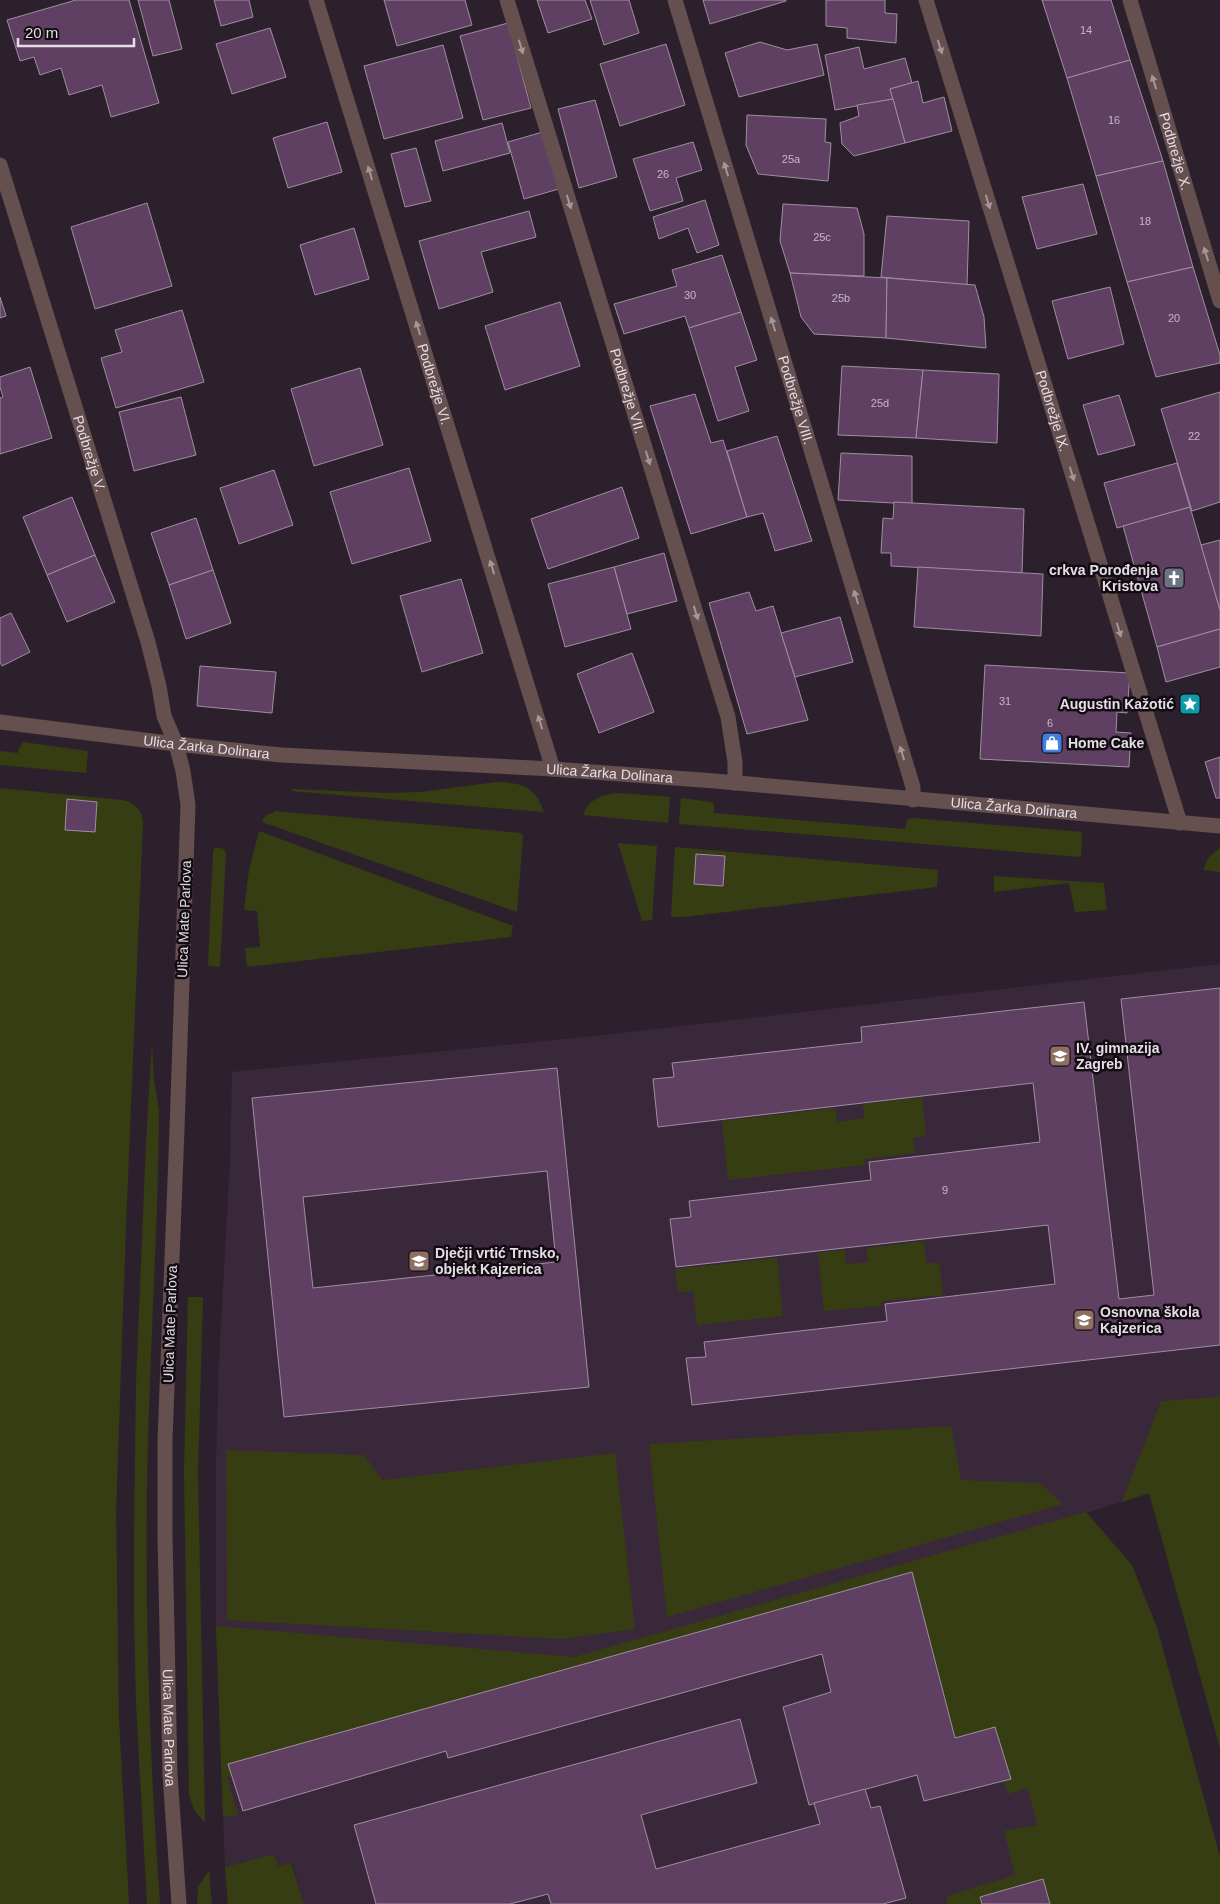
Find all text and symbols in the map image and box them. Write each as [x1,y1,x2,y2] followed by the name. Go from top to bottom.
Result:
[18,15,134,47] scale bar
[25,24,58,41] text: 20 m
[1080,24,1092,36] house number: 14
[518,39,525,54] one-way arrow
[937,39,945,54] one-way arrow
[1150,74,1158,89] one-way arrow
[1156,111,1194,192] street label: Podbrežje X.
[1108,114,1120,126] house number: 16
[782,153,801,165] house number: 25a
[722,161,730,176] one-way arrow
[365,165,373,180] one-way arrow
[657,168,669,180] house number: 26
[565,195,573,210] one-way arrow
[984,195,992,210] one-way arrow
[1139,215,1151,227] house number: 18
[813,231,831,243] house number: 25c
[1201,247,1209,262] one-way arrow
[684,289,696,301] house number: 30
[832,292,850,304] house number: 25b
[1168,312,1180,324] house number: 20
[769,317,777,332] one-way arrow
[413,320,421,335] one-way arrow
[414,342,454,427] street label: Podbrežje VI.
[607,346,648,435] street label: Podbrežje VII.
[775,354,817,446] street label: Podbrežje VIII.
[1033,368,1073,453] street label: Podbrežje IX.
[871,397,889,409] house number: 25d
[70,413,109,494] street label: Podbrežje V.
[1188,430,1200,442] house number: 22
[644,450,652,465] one-way arrow
[1068,467,1076,482] one-way arrow
[487,559,495,574] one-way arrow
[1049,562,1158,594] place label: crkva Porođenja Kristova
[1162,566,1186,590] church icon: crkva Porođenja Kristova
[851,589,859,604] one-way arrow
[692,605,700,620] one-way arrow
[1116,622,1124,637] one-way arrow
[1178,692,1202,716] place icon: Augustin Kažotić
[999,695,1011,707] house number: 31
[1060,696,1174,712] place label: Augustin Kažotić
[535,714,543,729] one-way arrow
[1047,717,1053,729] house number: 6
[1040,731,1064,755] shop icon: Home Cake
[142,732,271,762] street label: Ulica Žarka Dolinara
[1068,735,1144,751] place label: Home Cake
[898,745,906,760] one-way arrow
[546,761,674,786] street label: Ulica Žarka Dolinara
[950,794,1078,821] street label: Ulica Žarka Dolinara
[174,860,194,978] street label: Ulica Mate Parlova
[1076,1040,1160,1072] place label: IV. gimnazija Zagreb
[1048,1044,1072,1068] school or university icon: IV. gimnazija Zagreb
[942,1184,948,1196] house number: 9
[435,1245,560,1277] place label: Dječji vrtić Trnsko, objekt Kajzerica
[407,1249,431,1273] school or university icon: Dječji vrtić Trnsko, objekt Kajzerica
[160,1265,180,1383] street label: Ulica Mate Parlova
[1100,1304,1200,1336] place label: Osnovna škola Kajzerica
[1072,1308,1096,1332] school or university icon: Osnovna škola Kajzerica
[160,1669,179,1787] street label: Ulica Mate Parlova

